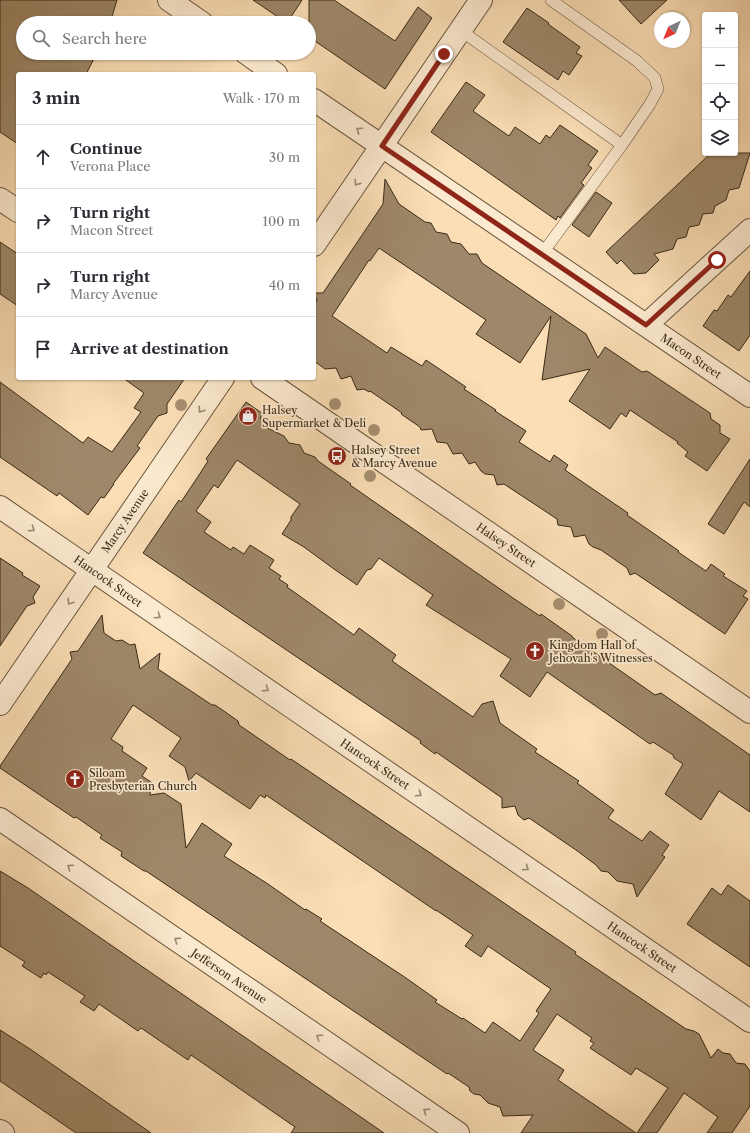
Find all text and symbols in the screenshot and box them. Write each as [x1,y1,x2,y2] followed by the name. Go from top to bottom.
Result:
[654,12,690,48] north arrow
[702,12,738,156] map controls
[702,12,738,48] button: +
[16,16,316,60] search box
[30,27,52,49] icon: search
[62,29,147,48] text: Search here
[435,45,453,63] route end
[702,48,738,84] button: −
[702,84,738,120] button: locate
[32,88,81,108] text: 3 min
[223,90,300,106] text: Walk · 170 m
[702,120,738,156] button: layers
[356,128,363,135] one-way arrow
[70,139,142,158] text: Continue
[32,146,54,168] icon: ahead
[269,149,300,165] text: 30 m
[70,158,151,174] text: Verona Place
[354,179,362,186] one-way arrow
[70,203,150,222] text: Turn right
[32,210,54,232] icon: right
[262,213,300,229] text: 100 m
[70,222,153,238] text: Macon Street
[708,251,726,269] route start
[70,267,150,286] text: Turn right
[32,274,54,296] icon: right
[269,277,300,293] text: 40 m
[70,286,158,302] text: Marcy Avenue
[658,331,724,382] street label: Macon Street
[32,338,54,360] icon: arrive
[70,339,229,358] text: Arrive at destination
[262,403,367,430] place label: Halsey Supermarket & Deli
[237,405,259,427] shop icon: Halsey Supermarket & Deli
[198,406,206,413] one-way arrow
[351,443,437,470] place label: Halsey Street & Marcy Avenue
[326,445,348,467] bus stop icon: Halsey Street & Marcy Avenue
[98,486,152,556] street label: Marcy Avenue
[473,520,539,570] street label: Halsey Street
[28,524,35,532] one-way arrow
[71,552,145,610] street label: Hancock Street
[67,598,75,605] one-way arrow
[154,611,161,618] one-way arrow
[547,638,653,665] place label: Kingdom Hall of Jehovah's Witnesses
[524,640,546,662] church icon: Kingdom Hall of Jehovah's Witnesses
[261,684,268,691] one-way arrow
[338,736,412,792] street label: Hancock Street
[89,766,197,793] place label: Siloam Presbyterian Church
[64,768,86,790] church icon: Siloam Presbyterian Church
[415,789,422,797] one-way arrow
[522,863,529,870] one-way arrow
[67,865,74,872] one-way arrow
[605,919,679,975] street label: Hancock Street
[174,937,181,945] one-way arrow
[187,944,269,1006] street label: Jefferson Avenue
[316,1035,323,1042] one-way arrow
[423,1108,430,1116] one-way arrow

